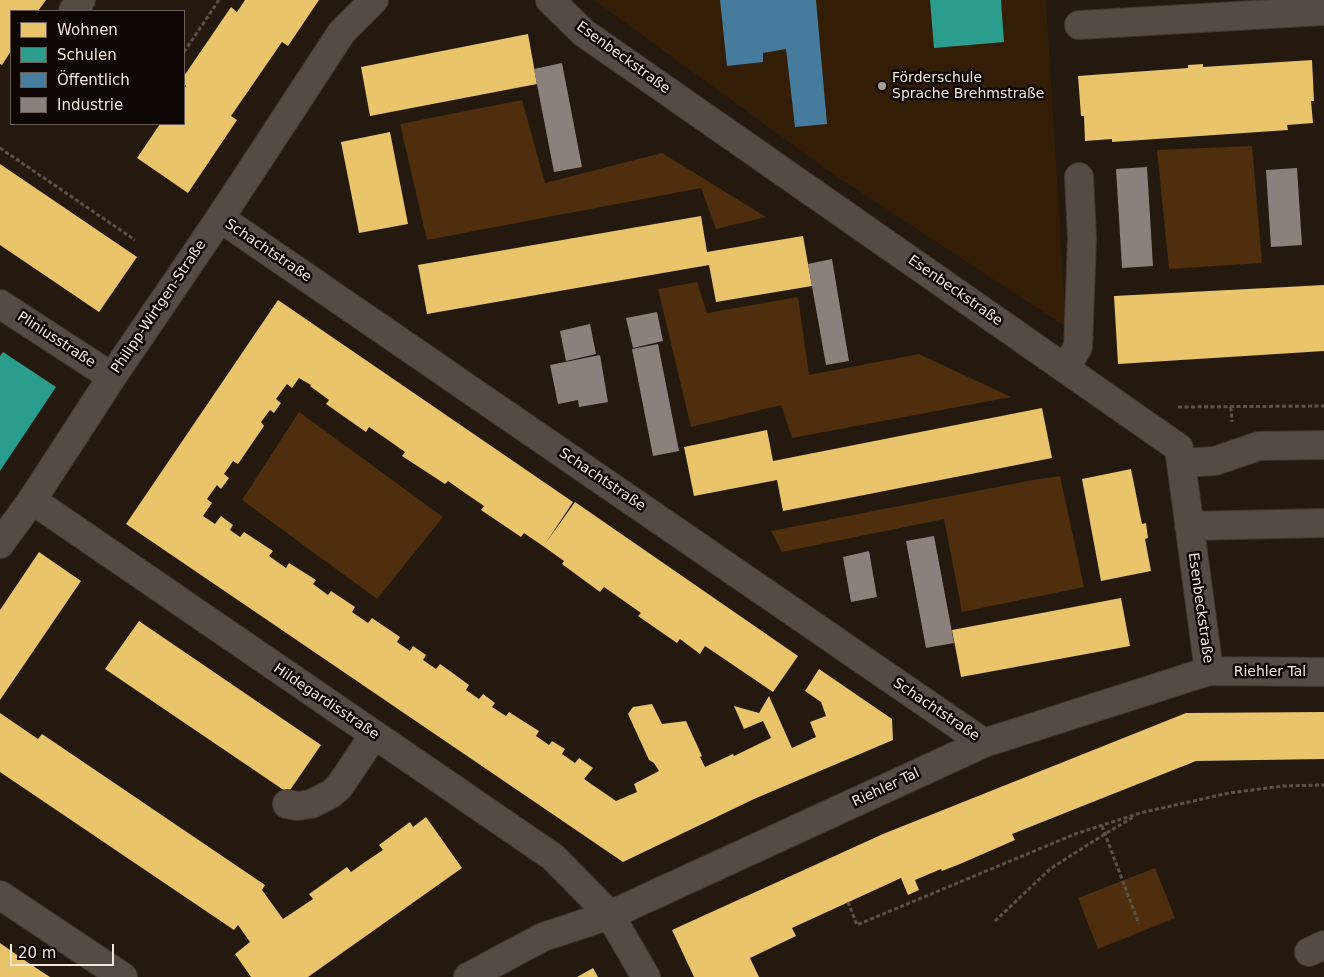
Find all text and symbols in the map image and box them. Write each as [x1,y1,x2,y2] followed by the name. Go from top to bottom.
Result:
[10,10,185,125] legend
[573,18,673,98] street label: Esenbeckstraße
[57,21,118,39] text: Wohnen
[57,46,117,64] text: Schulen
[892,70,1044,102] place label: Förderschule Sprache Brehmstraße
[57,71,130,89] text: Öffentlich
[876,80,888,92] marker: Förderschule Sprache Brehmstraße
[57,96,123,114] text: Industrie
[222,216,314,286] street label: Schachtstraße
[108,237,210,377] street label: Philipp-Wirtgen-Straße
[905,252,1005,330] street label: Esenbeckstraße
[14,309,98,371] street label: Pliniusstraße
[556,445,648,515] street label: Schachtstraße
[1184,552,1216,664] street label: Esenbeckstraße
[270,661,382,743] street label: Hildegardisstraße
[1234,664,1306,680] street label: Riehler Tal
[890,675,982,745] street label: Schachtstraße
[850,765,922,811] street label: Riehler Tal
[12,934,116,966] scale bar
[18,944,56,962] text: 20 m

